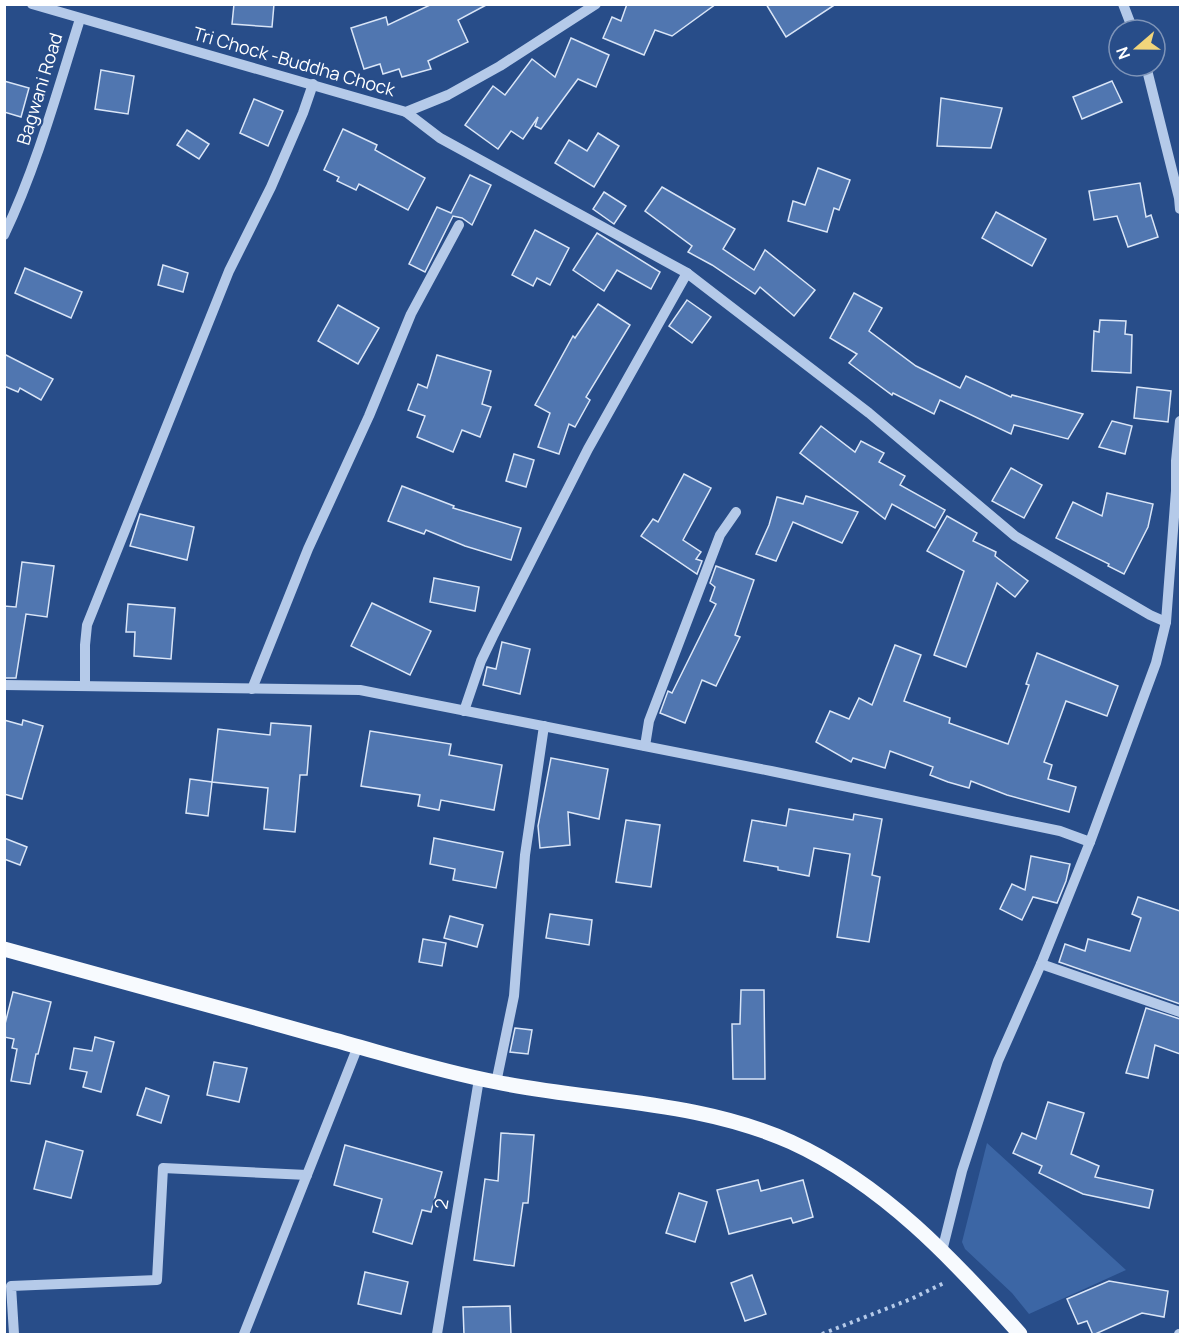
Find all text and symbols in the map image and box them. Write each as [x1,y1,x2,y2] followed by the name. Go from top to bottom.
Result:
[1107,18,1167,78] north arrow
[191,21,399,102] street label: Tri Chock -Buddha Chock
[11,30,67,148] street label: Bagwani Road
[1111,44,1135,62] text: N
[428,1197,454,1211] street label: 2

